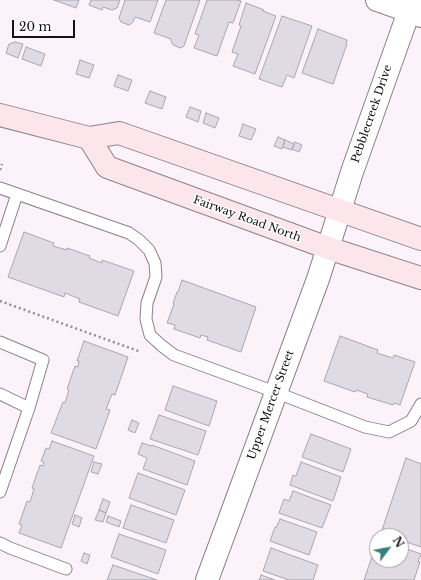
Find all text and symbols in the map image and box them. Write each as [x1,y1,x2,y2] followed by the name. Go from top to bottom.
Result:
[14,12,77,38] scale bar
[19,19,51,34] text: 20 m
[349,63,395,165] street label: Pebblecreek Drive
[191,193,303,245] street label: Fairway Road North
[245,348,297,462] street label: Upper Mercer Street
[369,528,409,568] north arrow
[390,534,407,550] text: N

